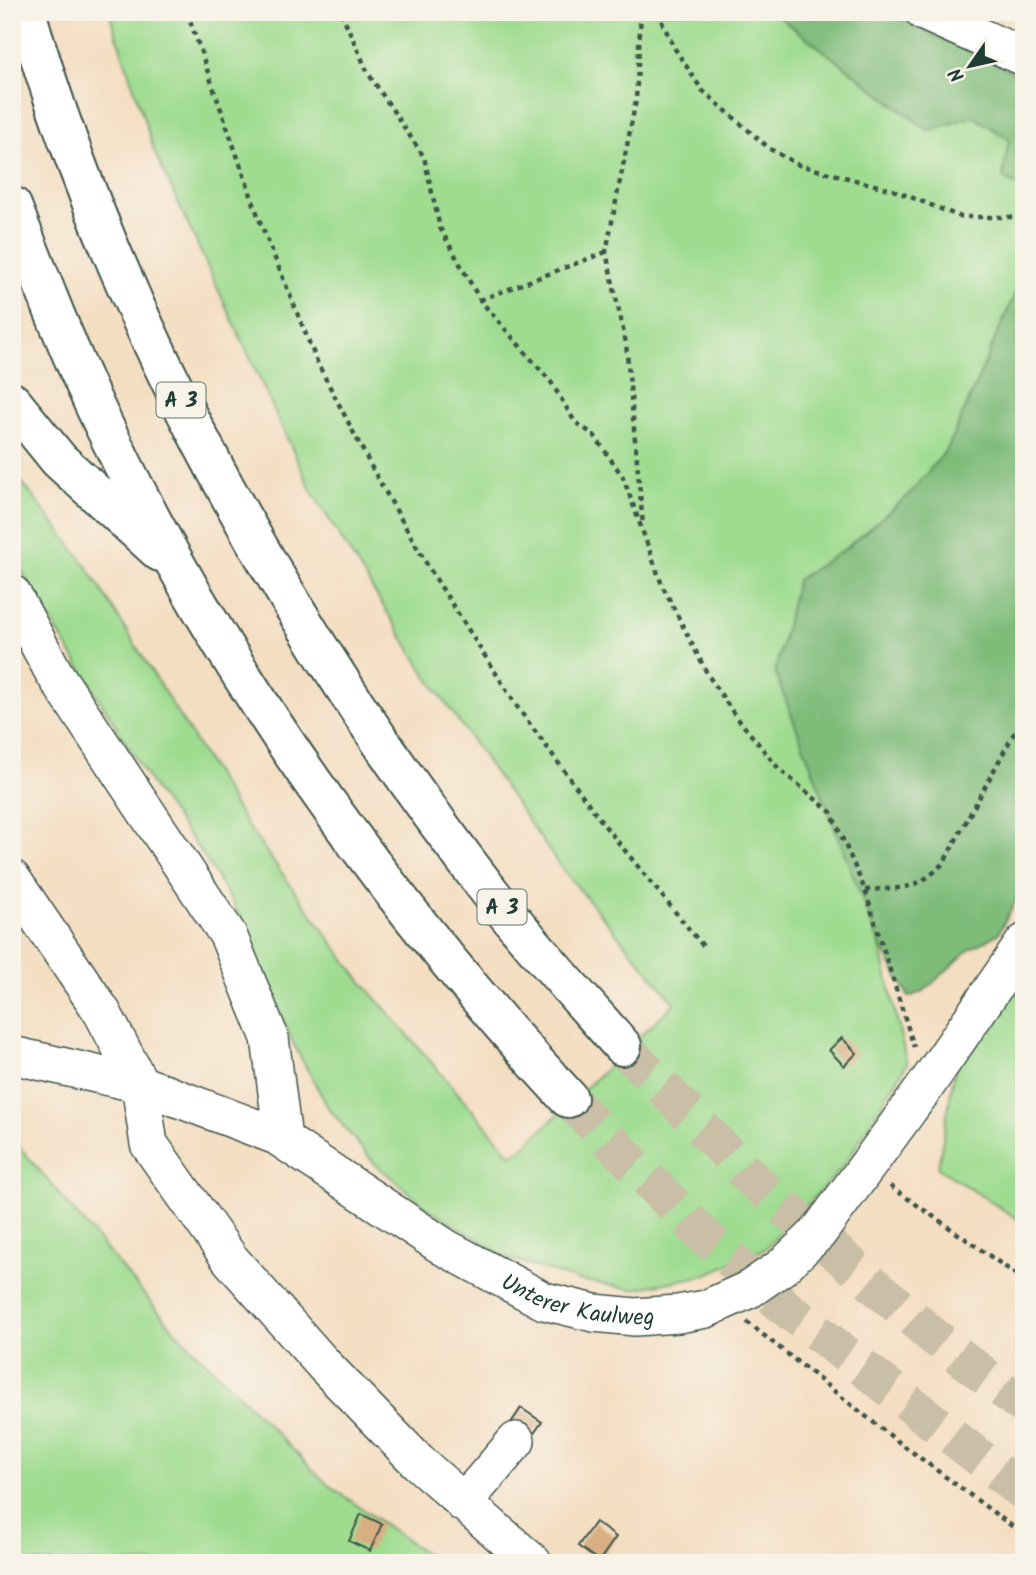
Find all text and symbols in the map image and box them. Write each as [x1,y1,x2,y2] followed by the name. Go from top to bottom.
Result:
[934,32,1004,102] north arrow
[942,61,973,88] text: N
[156,382,206,418] road number: A 3
[477,890,526,925] road number: A 3
[494,1265,656,1337] street label: Unterer Kaulweg

